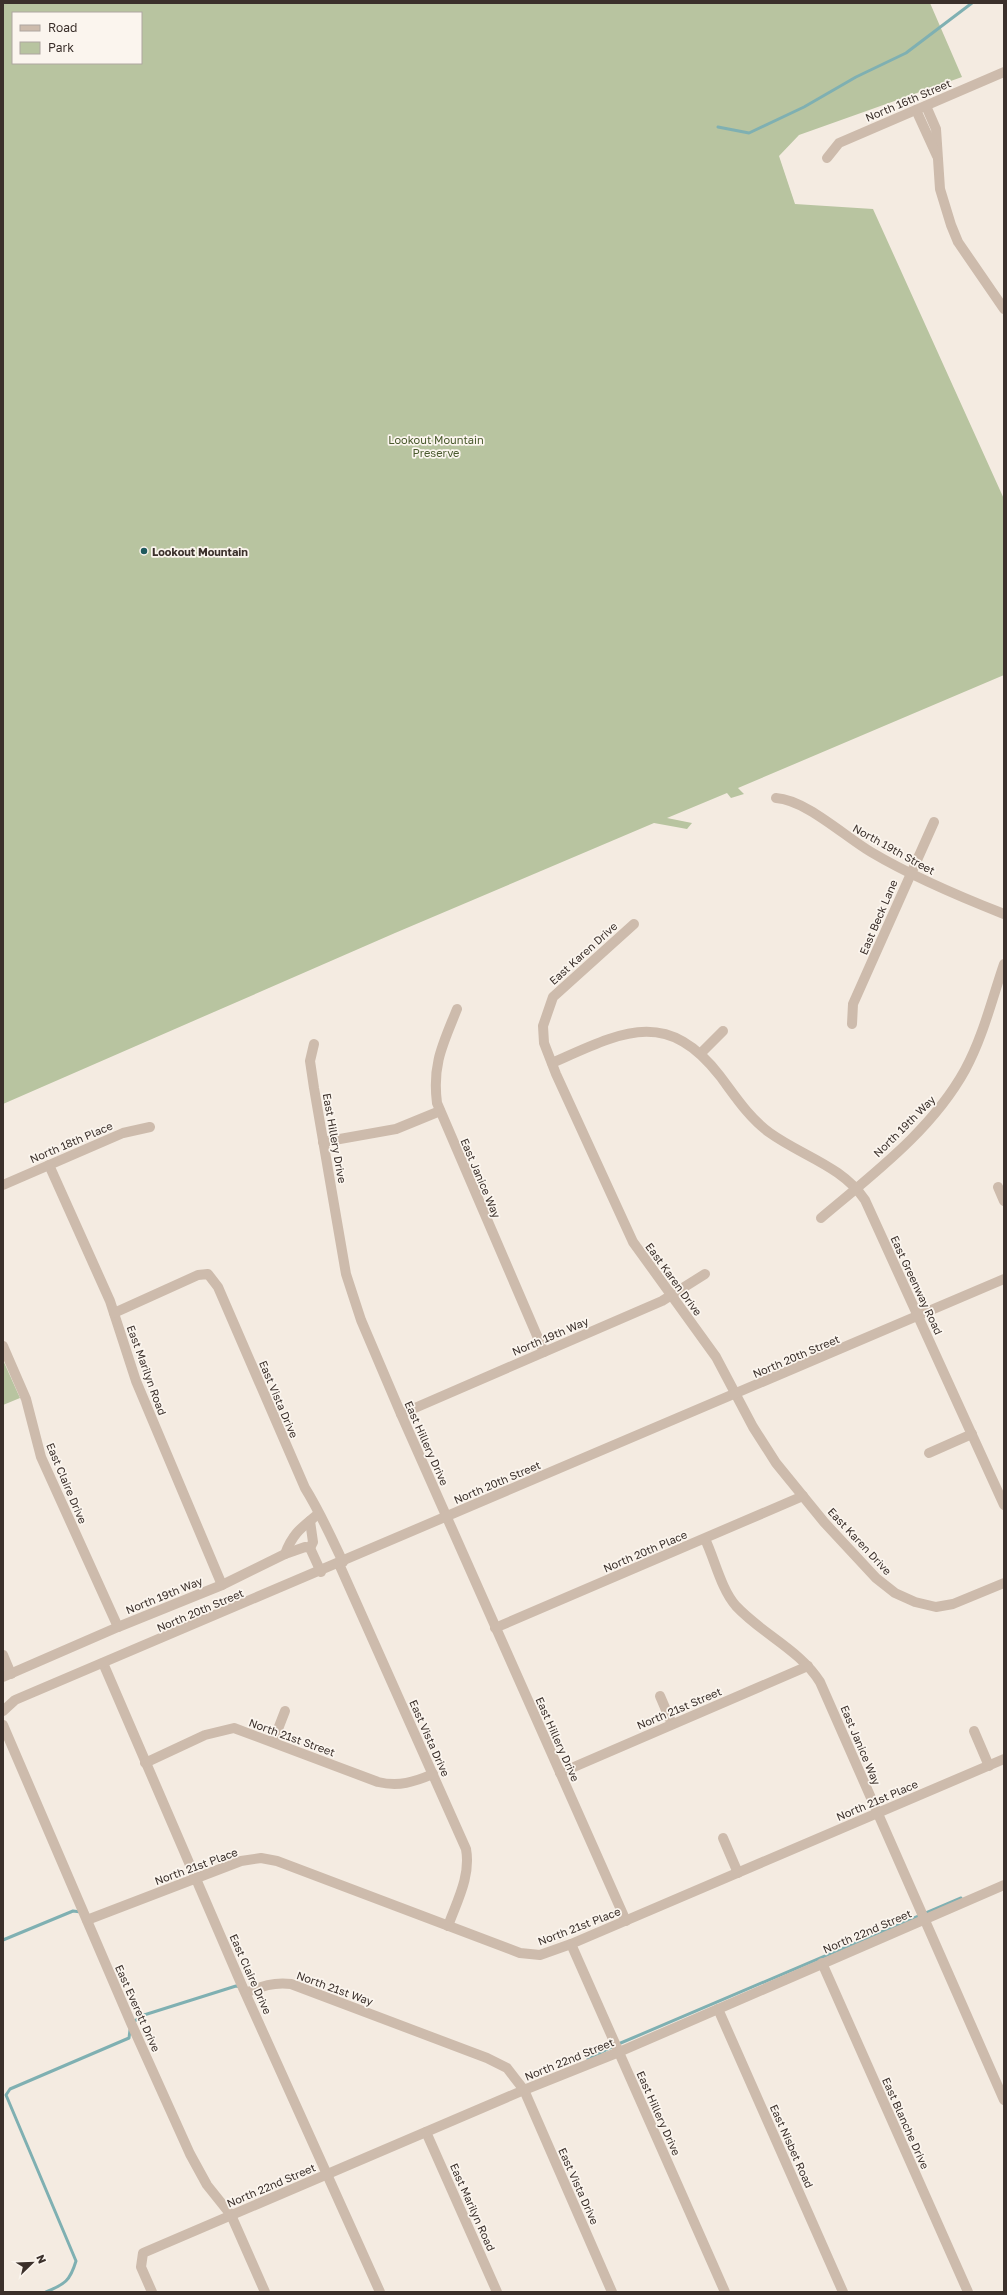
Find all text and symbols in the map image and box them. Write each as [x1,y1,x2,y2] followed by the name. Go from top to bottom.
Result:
[12,12,142,64] legend
[48,20,77,35] text: Road
[48,40,74,55] text: Park
[863,76,953,124] street label: North 16th Street
[388,433,484,459] park label: Lookout Mountain Preserve
[152,545,248,558] place label: Lookout Mountain
[139,546,149,556] marker: Lookout Mountain
[851,821,937,877] street label: North 19th Street
[856,878,900,956] street label: East Beck Lane
[546,919,620,987] street label: East Karen Drive
[321,1092,349,1184] street label: East Hillery Drive
[871,1093,937,1159] street label: North 19th Way
[28,1119,114,1165] street label: North 18th Place
[458,1136,504,1220] street label: East Janice Way
[888,1233,946,1337] street label: East Greenway Road
[643,1240,705,1318] street label: East Karen Drive
[510,1314,590,1358] street label: North 19th Way
[125,1323,169,1417] street label: East Marilyn Road
[751,1332,841,1380] street label: North 20th Street
[257,1358,301,1440] street label: East Vista Drive
[403,1399,451,1487] street label: East Hillery Drive
[44,1441,90,1525] street label: East Claire Drive
[452,1458,542,1506] street label: North 20th Street
[826,1505,894,1577] street label: East Karen Drive
[601,1527,689,1575] street label: North 20th Place
[124,1574,204,1616] street label: North 19th Way
[155,1586,245,1634] street label: North 20th Street
[635,1684,723,1732] street label: North 21st Street
[534,1695,582,1783] street label: East Hillery Drive
[407,1698,453,1778] street label: East Vista Drive
[838,1703,884,1787] street label: East Janice Way
[247,1715,337,1759] street label: North 21st Street
[834,1777,920,1823] street label: North 21st Place
[153,1845,239,1887] street label: North 21st Place
[536,1904,622,1948] street label: North 21st Place
[821,1906,913,1956] street label: North 22nd Street
[227,1932,275,2016] street label: East Claire Drive
[113,1962,163,2054] street label: East Everett Drive
[295,1968,375,2008] street label: North 21st Way
[523,2035,615,2083] street label: North 22nd Street
[635,2069,683,2157] street label: East Hillery Drive
[880,2075,932,2171] street label: East Blanche Drive
[768,2102,816,2190] street label: East Nisbet Road
[556,2146,602,2226] street label: East Vista Drive
[225,2160,317,2210] street label: North 22nd Street
[448,2161,498,2253] street label: East Marilyn Road
[12,2243,52,2283] north arrow
[34,2253,49,2265] text: N

